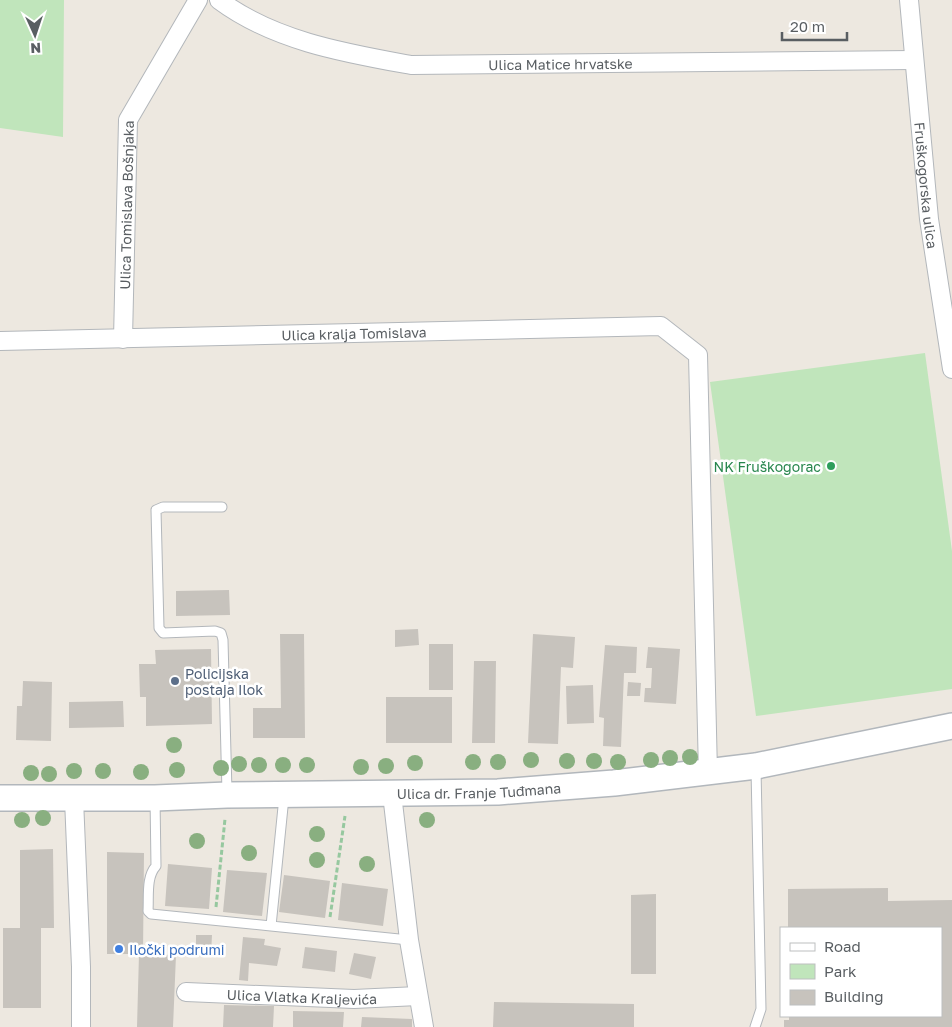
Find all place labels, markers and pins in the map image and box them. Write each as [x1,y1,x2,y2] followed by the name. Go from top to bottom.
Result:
[714,458,821,475] place label: NK Fruškogorac
[825,460,837,472] marker: NK Fruškogorac
[185,665,263,698] place label: Policijska postaja Ilok
[169,675,181,687] marker: Policijska postaja Ilok
[129,941,225,958] place label: Iločki podrumi
[113,943,125,955] marker: Iločki podrumi

